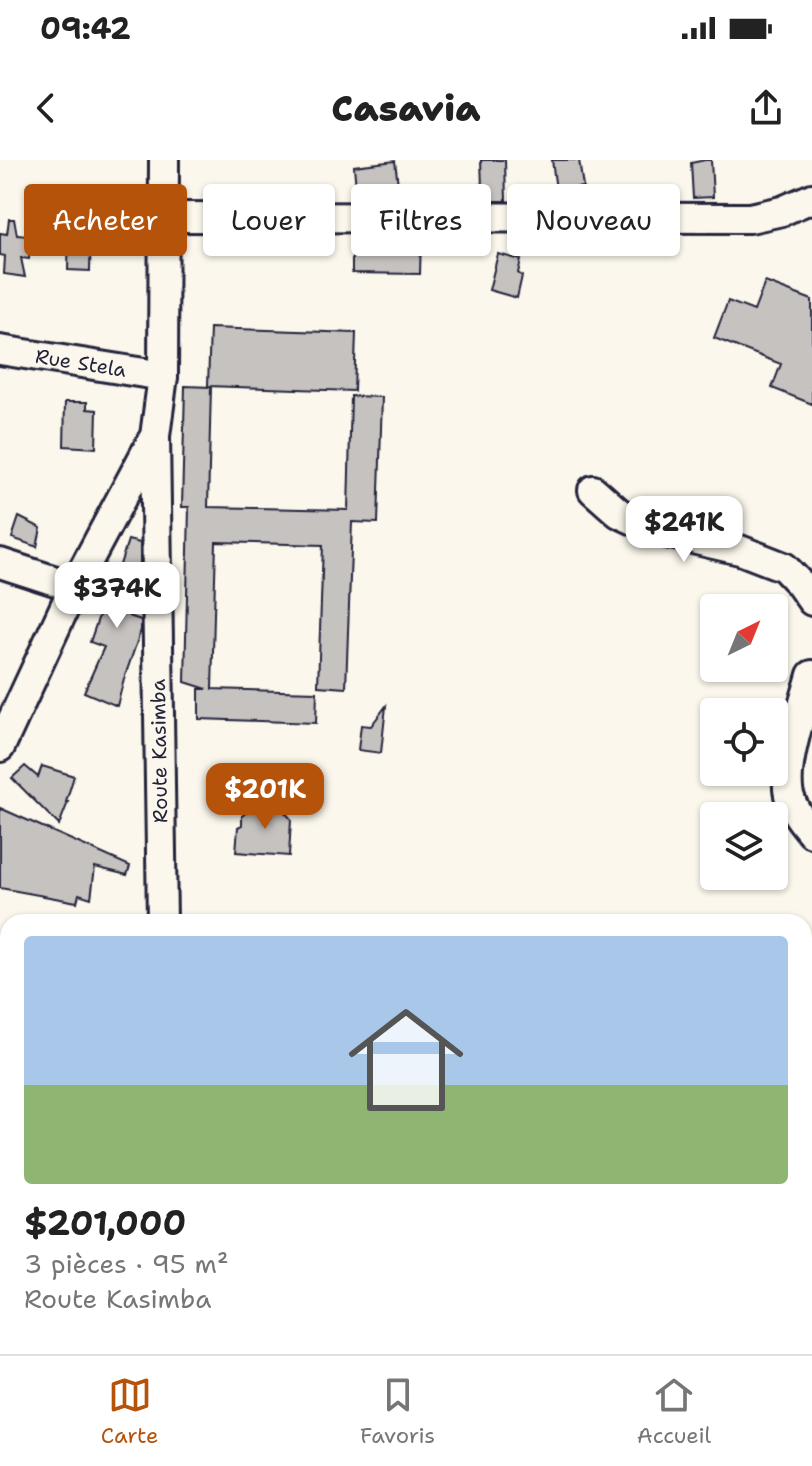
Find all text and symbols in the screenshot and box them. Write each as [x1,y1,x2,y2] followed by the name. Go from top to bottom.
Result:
[40,8,131,49] text: 09:42
[331,84,481,133] text: Casavia
[24,86,68,130] icon: back
[744,86,788,130] icon: share
[24,184,187,256] chip: Acheter
[203,184,335,256] chip: Louer
[351,184,491,256] chip: Filtres
[507,184,680,256] chip: Nouveau
[34,343,129,383] street label: Rue Stela
[628,496,740,564] pin: $241K
[644,504,724,539] text: $241K
[61,562,173,630] pin: $374K
[73,570,161,605] text: $374K
[700,594,788,682] north arrow
[700,594,788,890] map controls
[145,678,173,823] street label: Route Kasimba
[700,698,788,786] button: locate
[209,763,321,831] pin: $201K
[224,771,306,806] text: $201K
[700,802,788,890] button: layers
[334,988,478,1132] icon: home
[24,1200,186,1246] text: $201,000
[24,1246,229,1281] text: 3 pièces · 95 m²
[24,1281,211,1316] text: Route Kasimba
[101,1373,158,1450] tab: Carte
[360,1373,435,1450] tab: Favoris
[637,1373,711,1450] tab: Accueil

